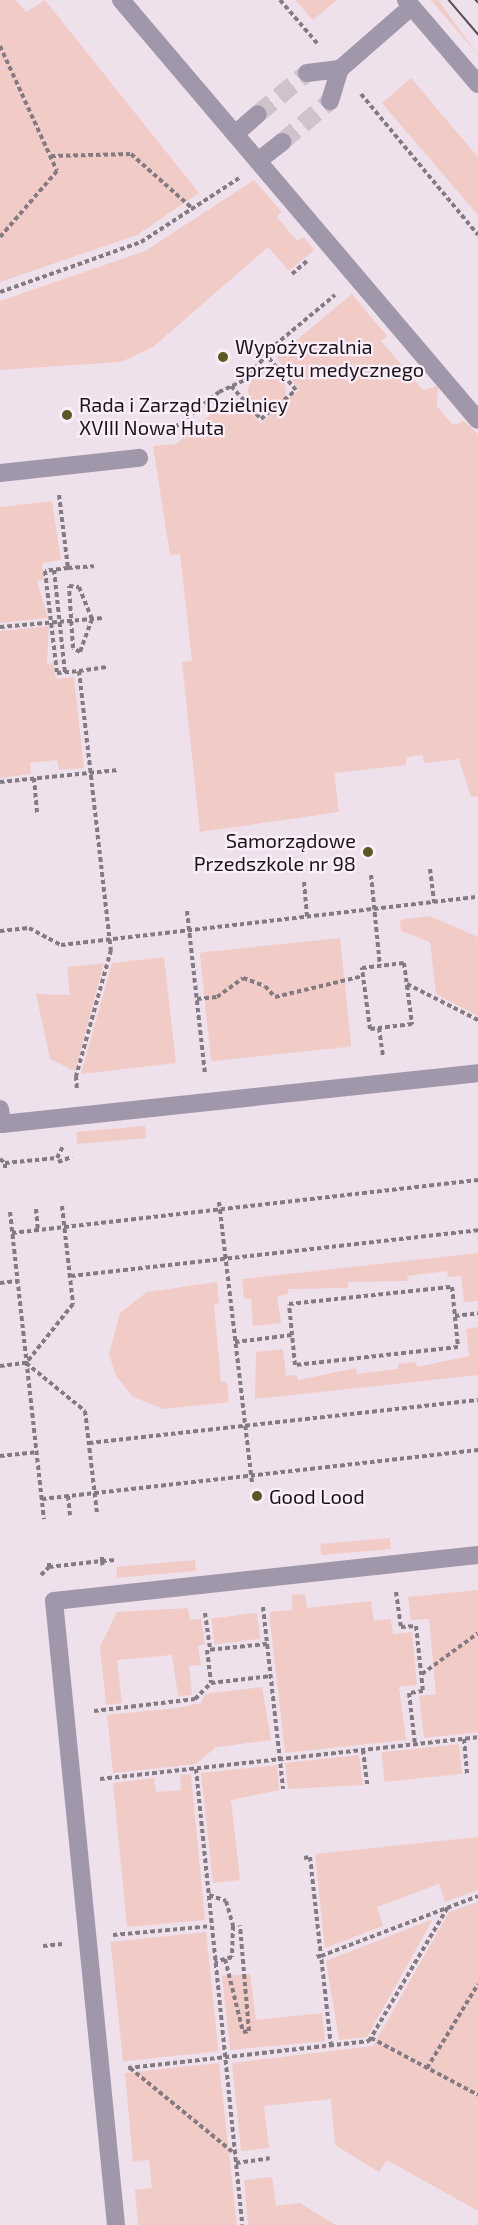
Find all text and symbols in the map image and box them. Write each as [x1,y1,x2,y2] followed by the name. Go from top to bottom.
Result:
[235,334,424,381] place label: Wypożyczalnia sprzętu medycznego
[216,350,230,364] marker: Wypożyczalnia sprzętu medycznego
[79,392,288,439] place label: Rada i Zarząd Dzielnicy XVIII Nowa Huta
[60,408,74,422] marker: Rada i Zarząd Dzielnicy XVIII Nowa Huta
[193,828,356,875] place label: Samorządowe Przedszkole nr 98
[361,845,375,859] marker: Samorządowe Przedszkole nr 98
[269,1484,365,1508] place label: Good Lood
[250,1489,264,1503] marker: Good Lood

